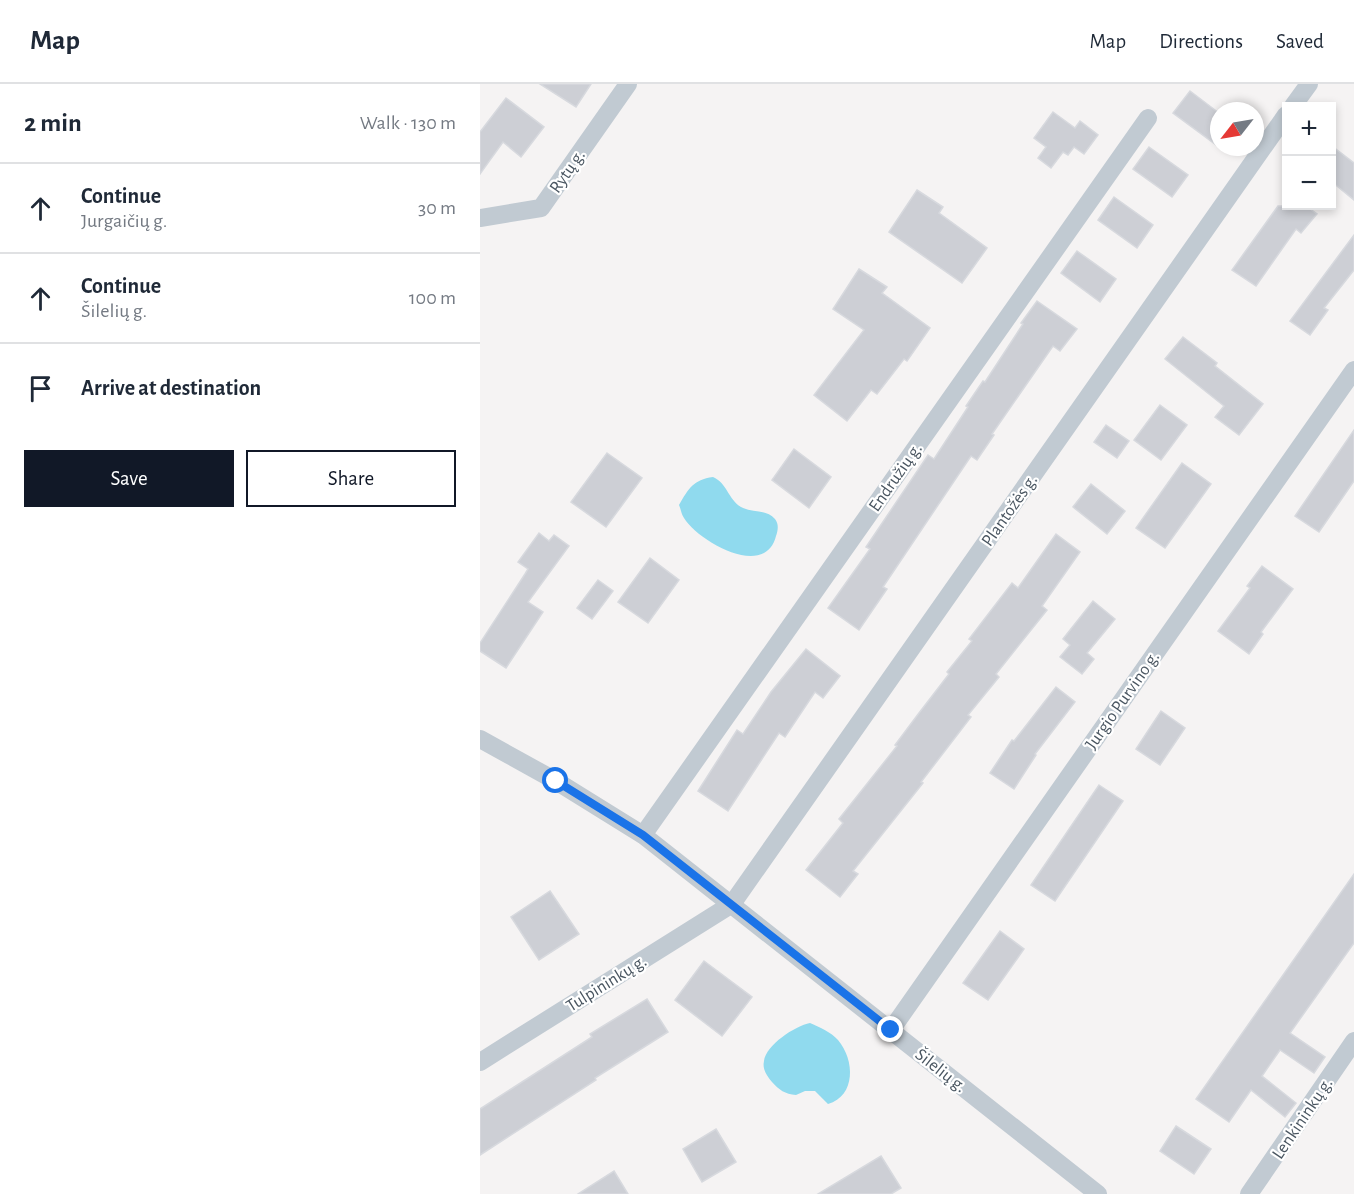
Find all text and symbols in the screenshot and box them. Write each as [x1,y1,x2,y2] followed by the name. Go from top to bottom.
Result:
[30,27,80,55] text: Map
[1090,31,1126,52] text: Map
[1159,31,1243,52] text: Directions
[1276,31,1324,52] text: Saved
[1210,102,1264,156] north arrow
[1282,102,1336,210] map controls
[1282,102,1336,156] button: +
[24,110,82,136] text: 2 min
[360,113,456,133] text: Walk · 130 m
[547,147,589,196] street label: Rytų g.
[1282,156,1336,210] button: −
[81,185,161,207] text: Continue
[24,192,57,225] icon: ahead
[418,198,456,218] text: 30 m
[81,211,167,231] text: Jurgaičių g.
[81,275,161,297] text: Continue
[24,282,57,315] icon: ahead
[409,288,456,308] text: 100 m
[81,301,147,321] text: Šilelių g.
[24,372,57,405] icon: arrive
[81,377,261,399] text: Arrive at destination
[866,440,926,515] street label: Endružių g.
[24,450,234,507] button: Save
[246,450,456,507] button: Share
[979,471,1041,550] street label: Plantožės g.
[1082,648,1163,753] street label: Jurgio Purvino g.
[542,767,568,793] route start
[563,952,650,1016] street label: Tulpininkų g.
[877,1016,903,1042] route end
[911,1043,971,1096] street label: Šilelių g.
[1269,1075,1336,1162] street label: Lenkininkų g.

